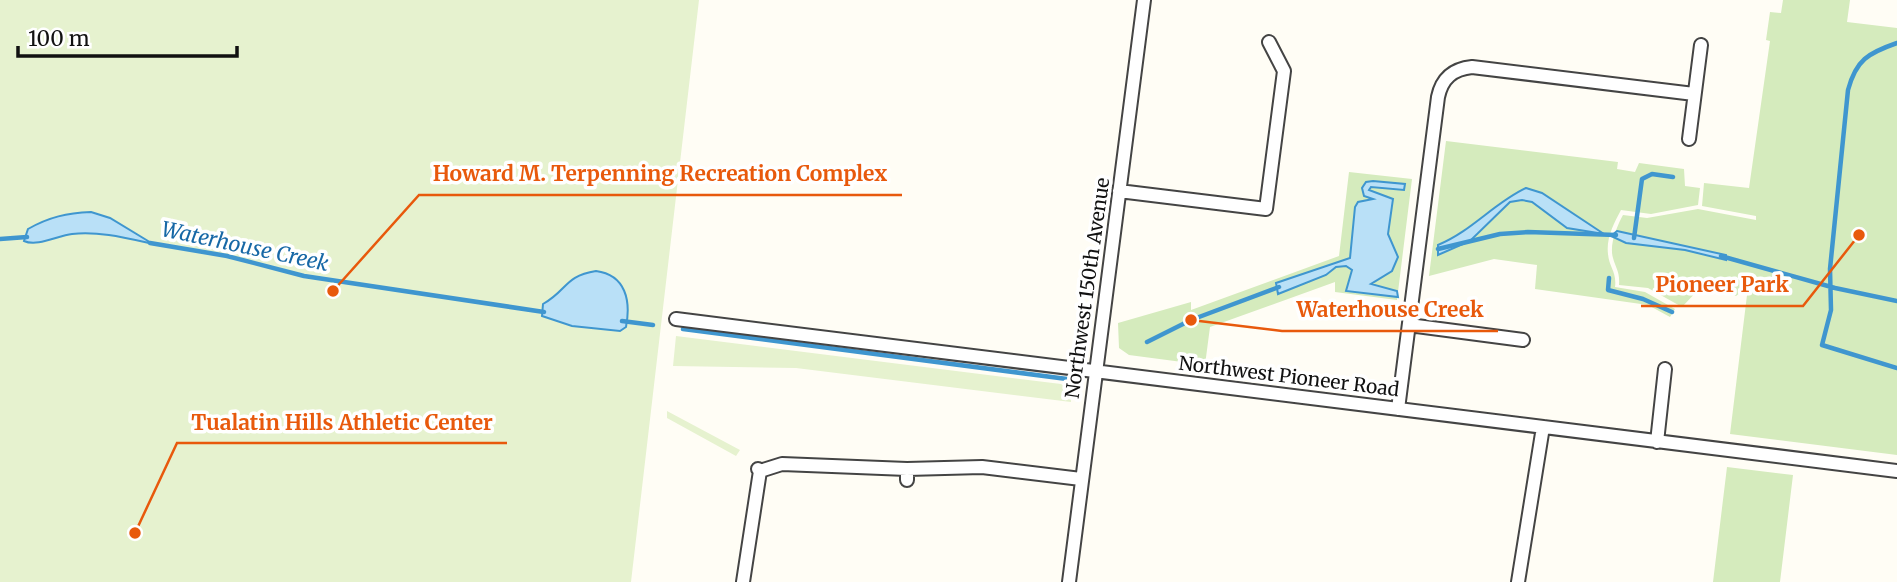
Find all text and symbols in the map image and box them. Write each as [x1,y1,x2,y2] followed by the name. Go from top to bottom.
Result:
[18,14,236,58] scale bar
[28,25,90,52] text: 100 m
[419,153,902,195] callout: Howard M. Terpenning Recreation Complex
[433,160,887,187] text: Howard M. Terpenning Recreation Complex
[1060,176,1114,400] street label: Northwest 150th Avenue
[159,215,332,277] water label: Waterhouse Creek
[1641,264,1803,306] callout: Pioneer Park
[1655,271,1789,298] text: Pioneer Park
[1282,289,1498,331] callout: Waterhouse Creek
[1295,296,1484,323] text: Waterhouse Creek
[1177,351,1401,401] street label: Northwest Pioneer Road
[177,401,507,443] callout: Tualatin Hills Athletic Center
[191,409,493,436] text: Tualatin Hills Athletic Center

